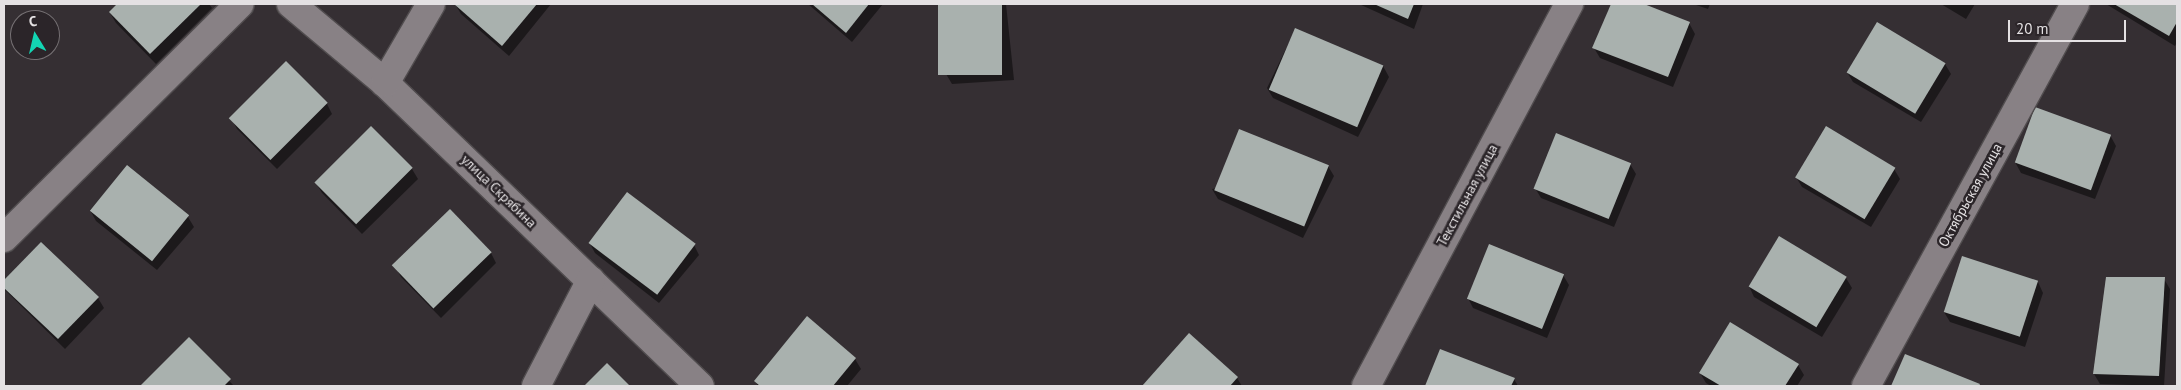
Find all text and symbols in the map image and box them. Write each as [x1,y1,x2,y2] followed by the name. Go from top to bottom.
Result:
[10,10,60,60] north arrow
[2011,10,2128,42] scale bar
[28,12,38,31] text: С
[2016,19,2049,38] text: 20 m
[1935,140,2005,250] street label: Октябрьская улица
[1433,141,1501,249] street label: Текстильная улица
[458,151,540,231] street label: улица Скрябина

